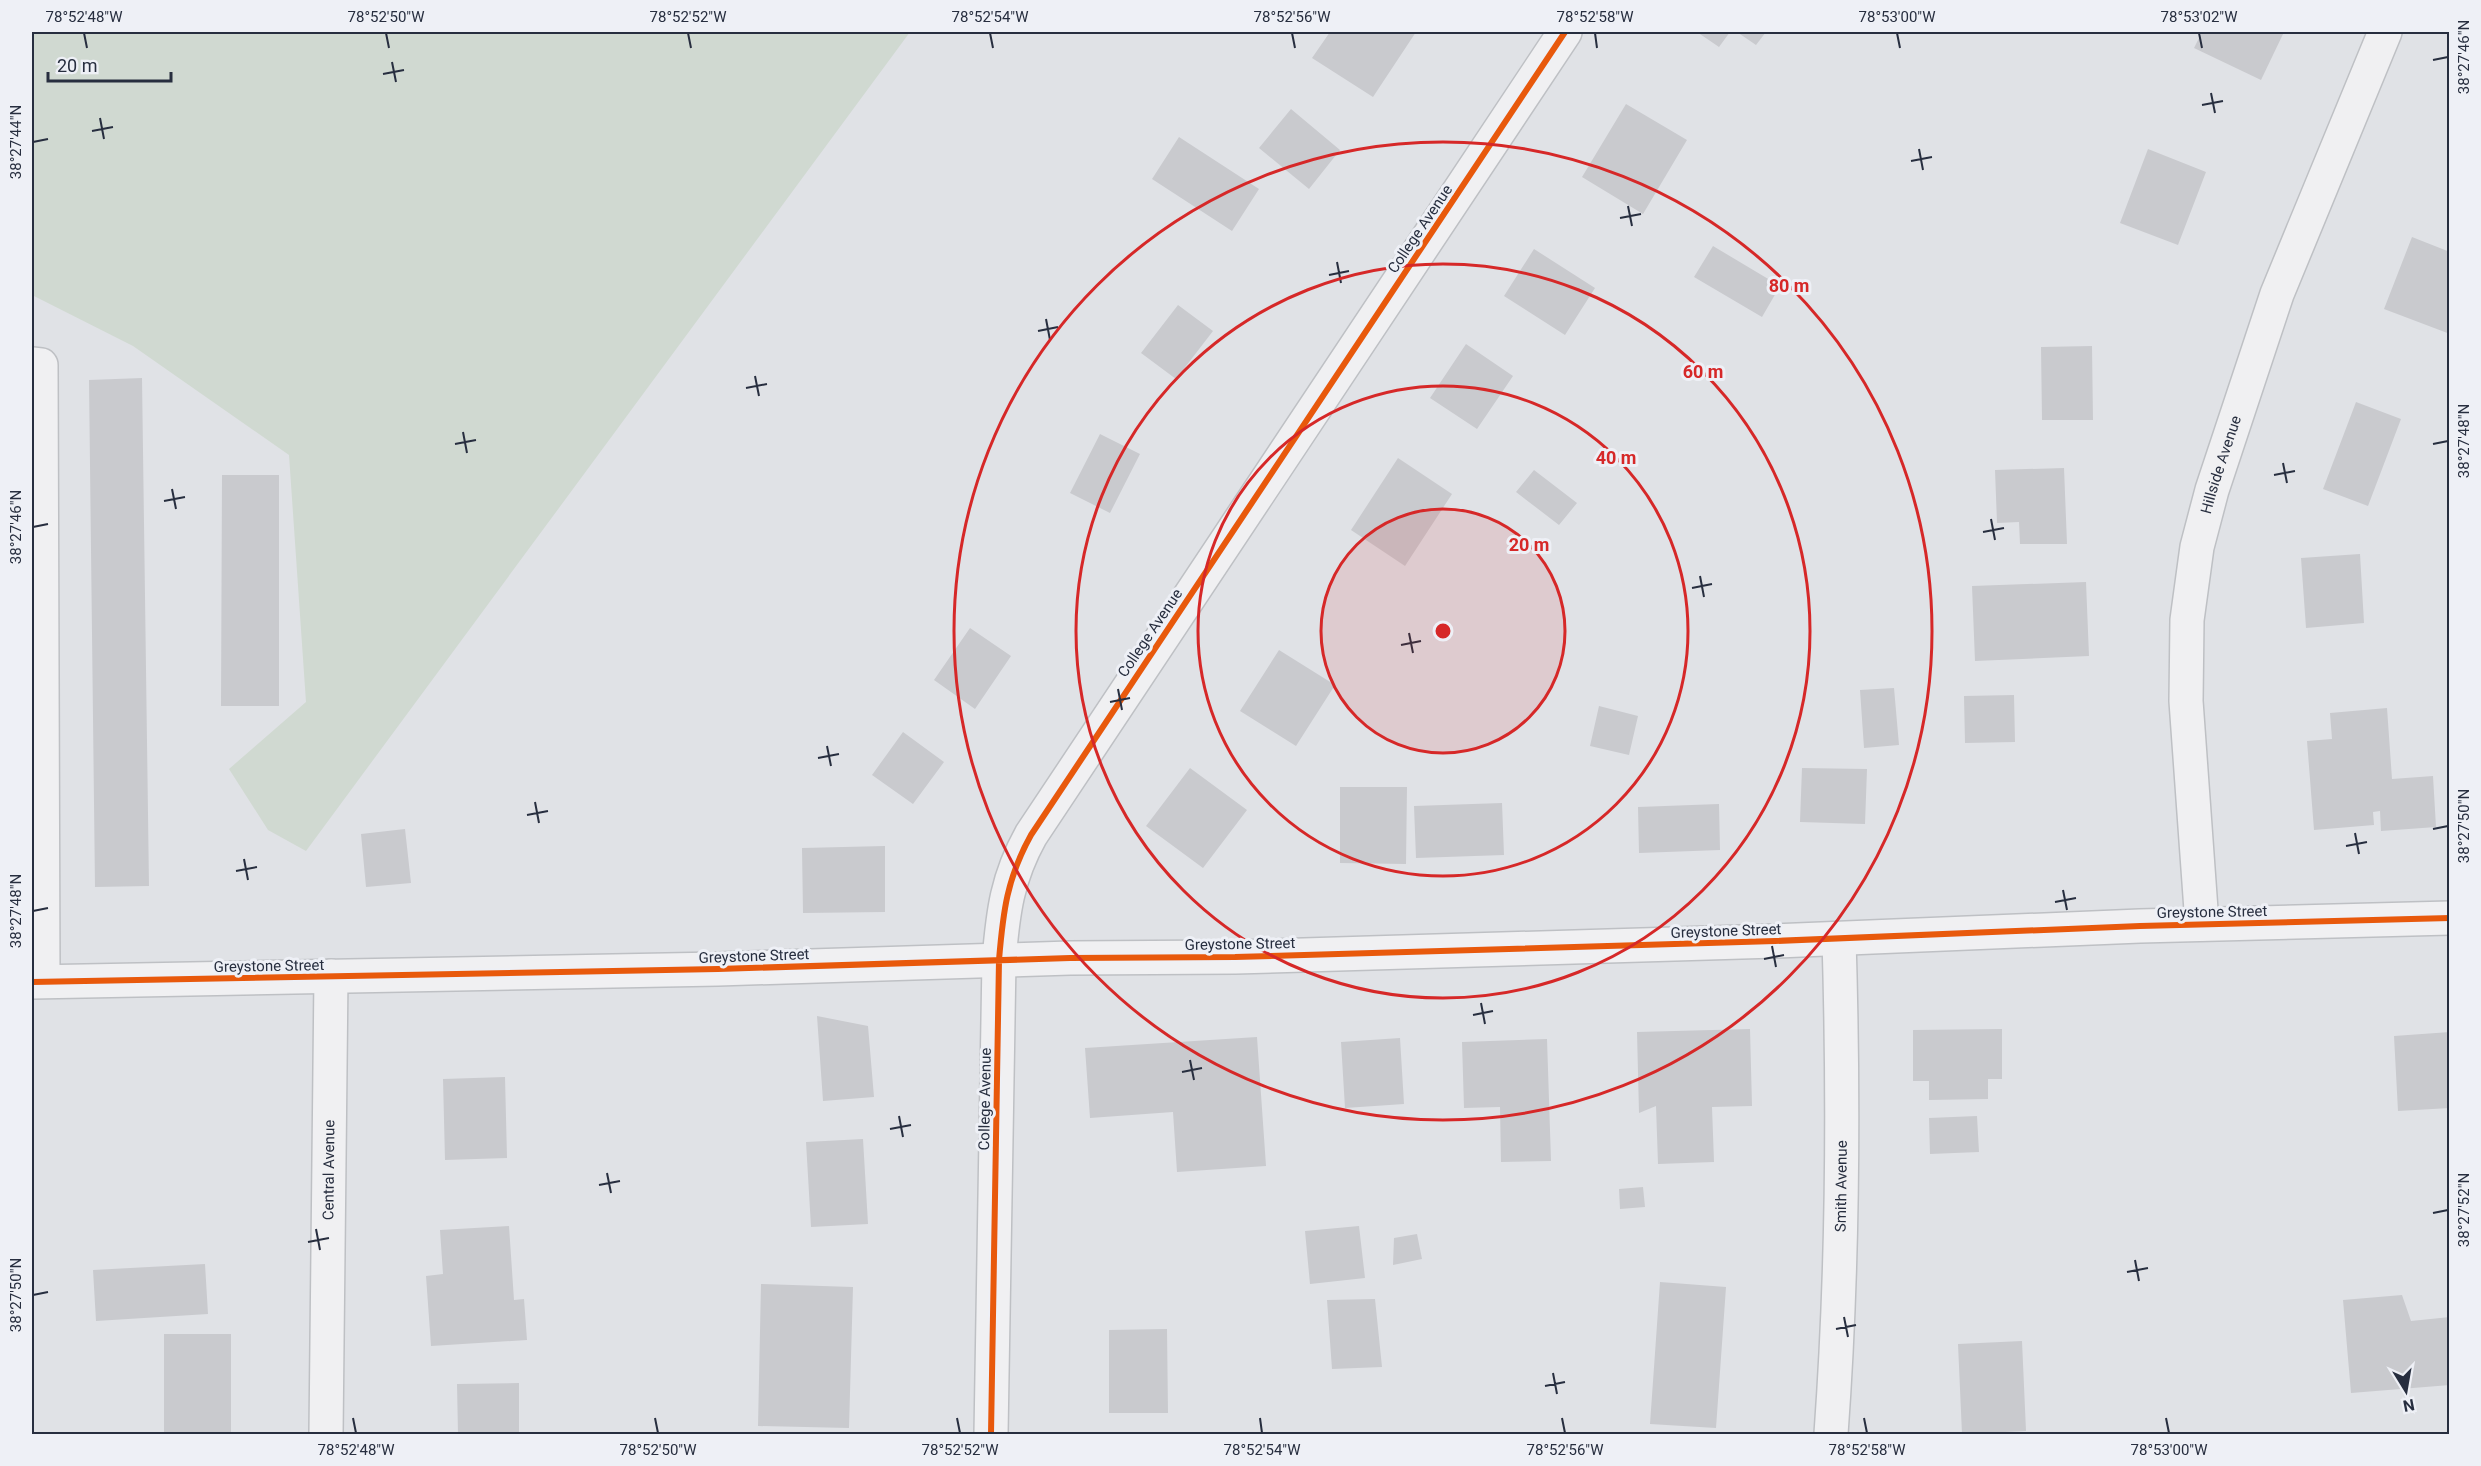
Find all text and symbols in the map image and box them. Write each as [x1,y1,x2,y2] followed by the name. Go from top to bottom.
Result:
[46,8,122,26] text: 78°52'48"W
[348,8,424,26] text: 78°52'50"W
[650,8,726,26] text: 78°52'52"W
[952,8,1028,26] text: 78°52'54"W
[1254,8,1330,26] text: 78°52'56"W
[1557,8,1633,26] text: 78°52'58"W
[1859,8,1935,26] text: 78°53'00"W
[2161,8,2237,26] text: 78°53'02"W
[2455,20,2473,94] text: 38°27'46"N
[48,45,171,83] scale bar
[57,55,97,76] text: 20 m
[7,105,25,179] text: 38°27'44"N
[1384,181,1456,277] street label: College Avenue
[1769,275,1809,296] text: 80 m
[1683,361,1723,382] text: 60 m
[2455,404,2473,478] text: 38°27'48"N
[2197,413,2245,516] street label: Hillside Avenue
[1596,447,1636,468] text: 40 m
[7,490,25,564] text: 38°27'46"N
[1509,534,1549,555] text: 20 m
[1114,585,1186,681] street label: College Avenue
[1433,621,1453,641] centre of rings
[2455,789,2473,863] text: 38°27'50"N
[7,874,25,948] text: 38°27'48"N
[2156,902,2268,922] street label: Greystone Street
[1670,920,1782,942] street label: Greystone Street
[1184,934,1296,954] street label: Greystone Street
[698,945,810,967] street label: Greystone Street
[213,956,325,976] street label: Greystone Street
[975,1047,995,1151] street label: College Avenue
[319,1120,338,1220] street label: Central Avenue
[1832,1140,1851,1232] street label: Smith Avenue
[2455,1173,2473,1247] text: 38°27'52"N
[7,1258,25,1332] text: 38°27'50"N
[2376,1361,2436,1421] north arrow
[2401,1395,2416,1416] text: N
[318,1441,394,1459] text: 78°52'48"W
[620,1441,696,1459] text: 78°52'50"W
[922,1441,998,1459] text: 78°52'52"W
[1224,1441,1300,1459] text: 78°52'54"W
[1527,1441,1603,1459] text: 78°52'56"W
[1829,1441,1905,1459] text: 78°52'58"W
[2131,1441,2207,1459] text: 78°53'00"W

